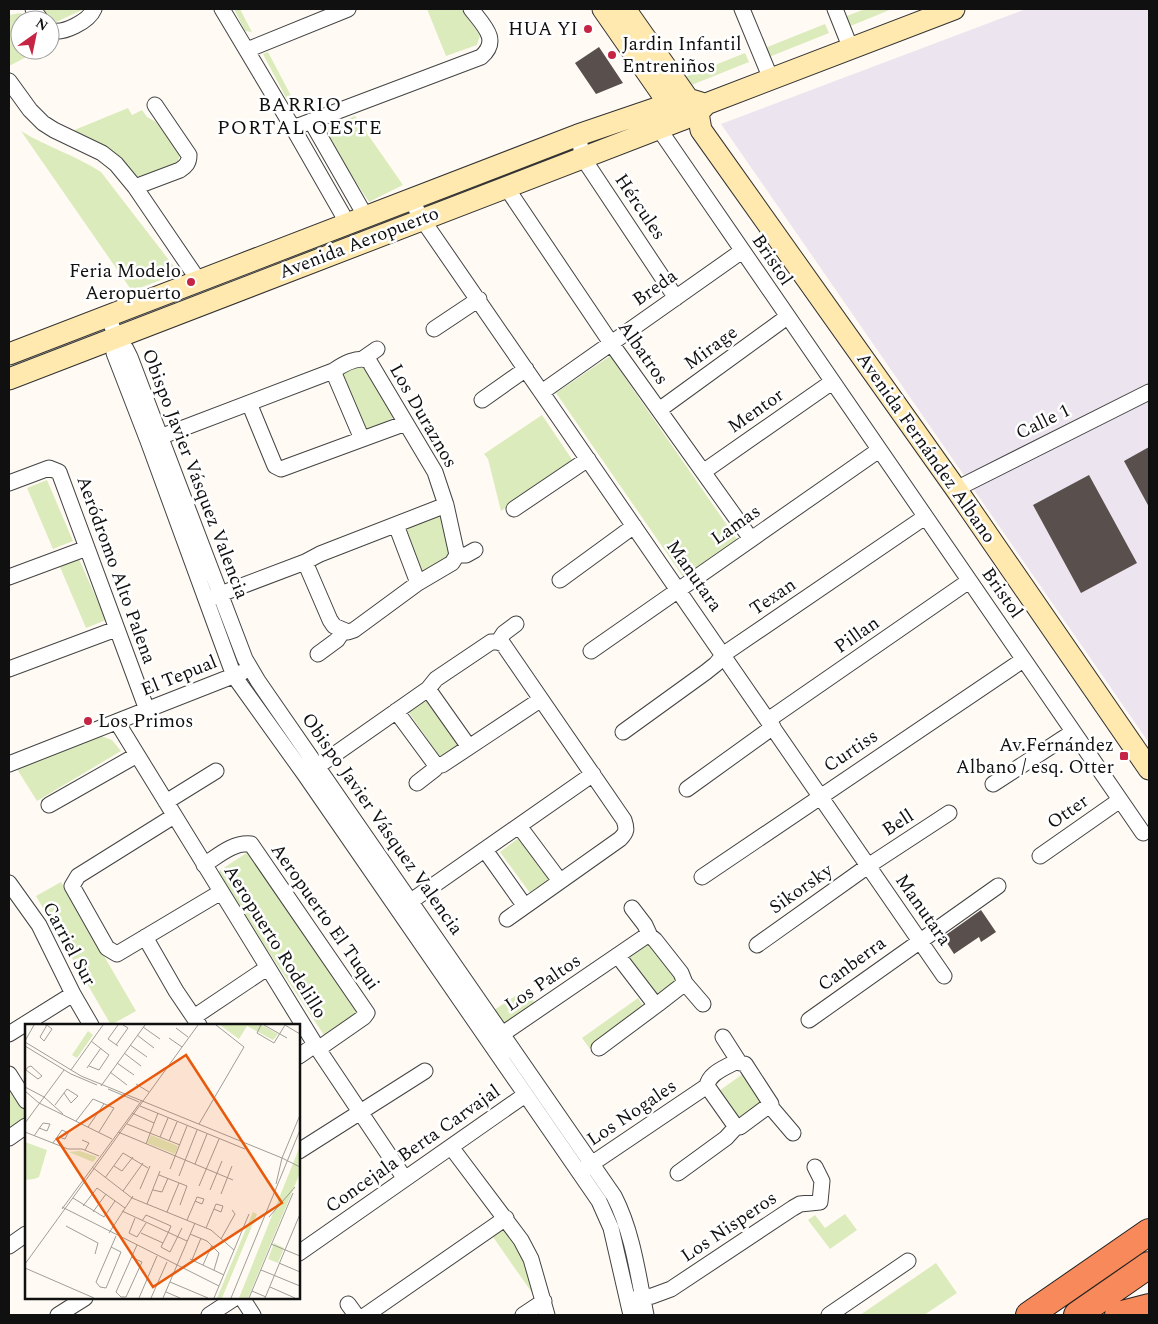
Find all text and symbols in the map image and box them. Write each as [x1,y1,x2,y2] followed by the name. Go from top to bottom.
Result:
[10,10,60,60] north arrow
[31,13,52,36] text: N
[508,15,578,44] place label: HUA YI
[582,23,594,35] marker: HUA YI
[622,30,742,81] place label: Jardin Infantil Entreniños
[606,49,618,61] marker: Jardin Infantil Entreniños
[217,90,383,143] district label: BARRIO PORTAL OESTE
[607,168,673,246] street label: Hércules
[275,199,443,287] street label: Avenida Aeropuerto
[744,228,800,292] street label: Bristol
[69,257,181,308] place label: Feria Modelo Aeropuerto
[627,262,684,314] street label: Breda
[185,276,197,288] marker: Feria Modelo Aeropuerto
[610,315,676,391] street label: Albatros
[678,318,744,378] street label: Mirage
[134,345,256,604] street label: Obispo Javier Vásquez Valencia
[849,347,1003,549] street label: Avenida Fernández Albano
[381,358,465,474] street label: Los Duraznos
[722,381,790,441] street label: Mentor
[1011,396,1075,448] street label: Calle 1
[68,472,164,669] street label: Aeródromo Alto Palena
[705,497,767,553] street label: Lamas
[659,534,730,619] street label: Manutara
[974,562,1030,624] street label: Bristol
[744,571,802,623] street label: Texan
[828,609,886,661] street label: Pillan
[136,648,222,704] street label: El Tepual
[98,707,193,736] place label: Los Primos
[294,707,471,942] street label: Obispo Javier Vásquez Valencia
[82,715,94,727] marker: Los Primos
[818,722,884,780] street label: Curtiss
[956,731,1114,782] place label: Av.Fernández Albano / esq. Otter
[1118,750,1130,762] marker: Av.Fernández Albano / esq. Otter
[1041,787,1095,837] street label: Otter
[876,802,920,844] street label: Bell
[263,837,387,997] street label: Aeropuerto El Tuqui
[763,856,840,922] street label: Sikorsky
[216,859,334,1025] street label: Aeropuerto Rodelillo
[888,868,959,953] street label: Manutara
[35,897,104,992] street label: Carriel Sur
[812,929,893,999] street label: Canberra
[499,947,587,1019] street label: Los Paltos
[25,1024,300,1299] inset map
[581,1072,683,1154] street label: Los Nogales
[319,1077,507,1221] street label: Concejala Berta Carvajal
[675,1184,783,1270] street label: Los Nisperos

